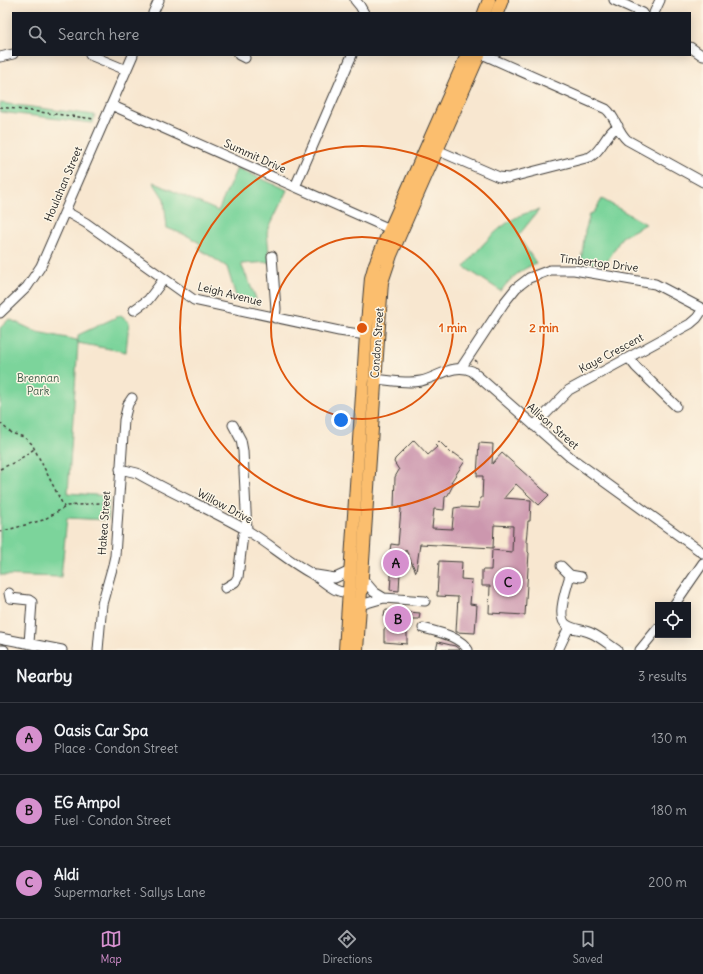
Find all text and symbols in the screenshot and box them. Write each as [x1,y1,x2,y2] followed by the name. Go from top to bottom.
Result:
[12,12,691,56] search box
[26,23,48,45] icon: search
[58,25,139,44] text: Search here
[222,136,288,176] street label: Summit Drive
[41,144,85,224] street label: Houlahan Street
[559,251,639,275] street label: Timbertop Drive
[196,279,264,309] street label: Leigh Avenue
[368,307,386,379] street label: Condon Street
[439,320,467,335] text: 1 min
[529,320,559,335] text: 2 min
[355,321,369,335] centre of rings
[576,330,646,376] street label: Kaye Crescent
[17,371,59,398] park label: Brennan Park
[524,400,582,452] street label: Allison Street
[331,410,351,430] your location
[195,486,255,526] street label: Willow Drive
[95,490,113,555] street label: Hakea Street
[383,548,409,578] pin: A
[495,567,521,597] pin: C
[655,602,691,638] map controls
[655,602,691,638] button: locate
[385,604,411,634] pin: B
[16,665,72,687] text: Nearby
[638,668,687,685] text: 3 results
[54,721,148,740] text: Oasis Car Spa
[25,730,33,747] text: A
[651,730,687,747] text: 130 m
[54,740,178,757] text: Place · Condon Street
[54,793,120,812] text: EG Ampol
[25,802,33,819] text: B
[651,802,687,819] text: 180 m
[54,812,171,829] text: Fuel · Condon Street
[54,865,79,884] text: Aldi
[25,874,33,891] text: C
[648,874,687,891] text: 200 m
[54,884,205,901] text: Supermarket · Sallys Lane
[100,928,122,966] tab: Map
[323,928,372,966] tab: Directions
[573,928,603,966] tab: Saved

